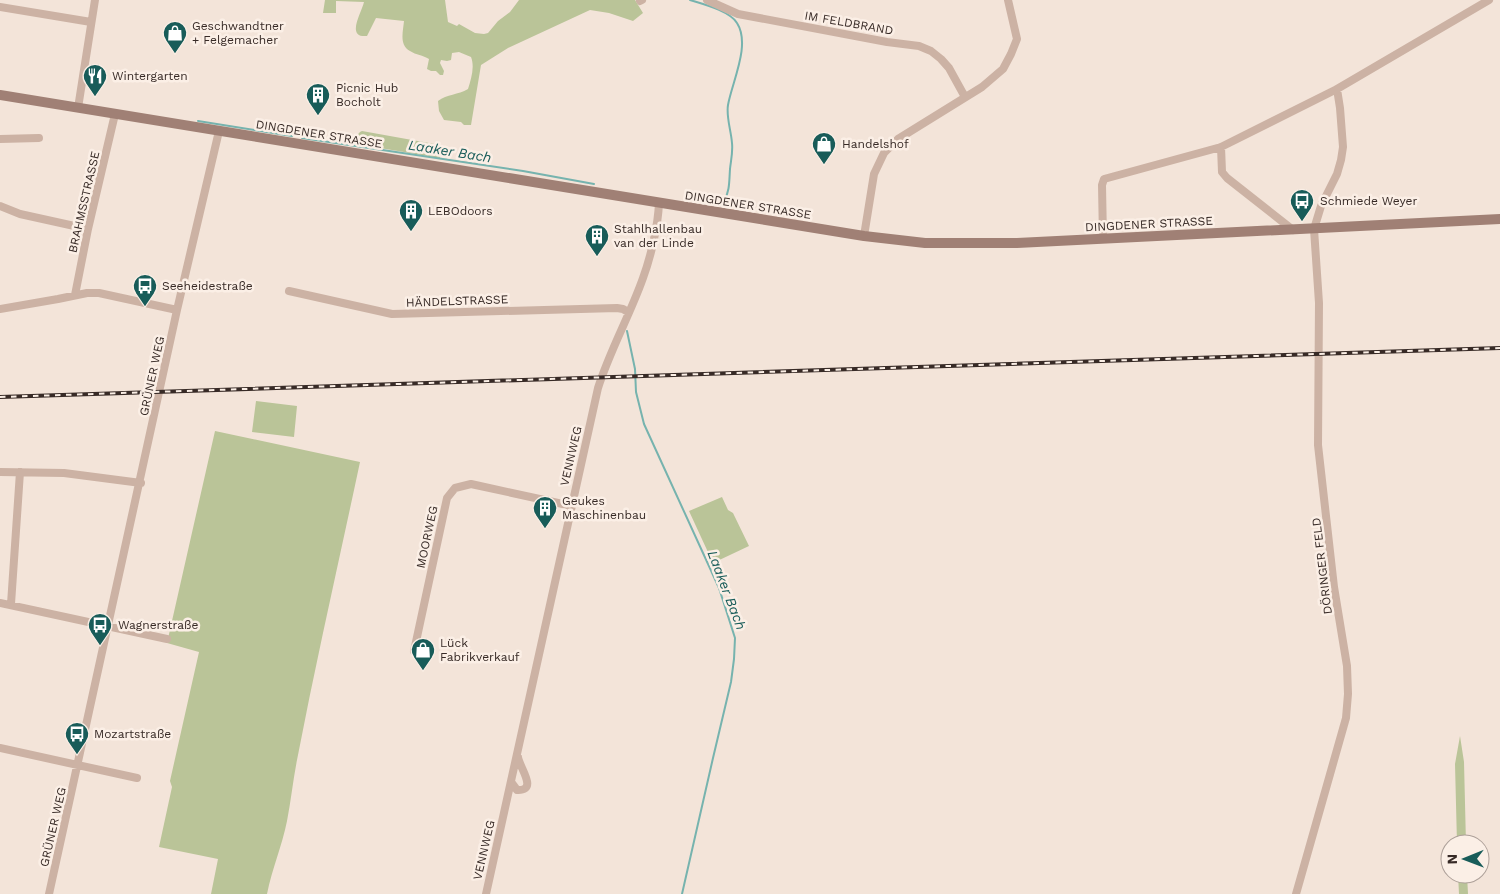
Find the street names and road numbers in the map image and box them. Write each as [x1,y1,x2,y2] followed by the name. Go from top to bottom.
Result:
[804,8,894,38] street label: IM FELDBRAND
[255,117,384,151] street label: DINGDENER STRASSE
[65,149,103,254] street label: BRAHMSSTRASSE
[684,188,813,222] street label: DINGDENER STRASSE
[1085,214,1214,234] street label: DINGDENER STRASSE
[406,292,509,310] street label: HÄNDELSTRASSE
[137,335,167,417] street label: GRÜNER WEG
[557,425,585,487] street label: VENNWEG
[414,504,440,570] street label: MOORWEG
[1309,517,1335,615] street label: DÖRINGER FELD
[37,786,69,868] street label: GRÜNER WEG
[470,819,498,881] street label: VENNWEG

